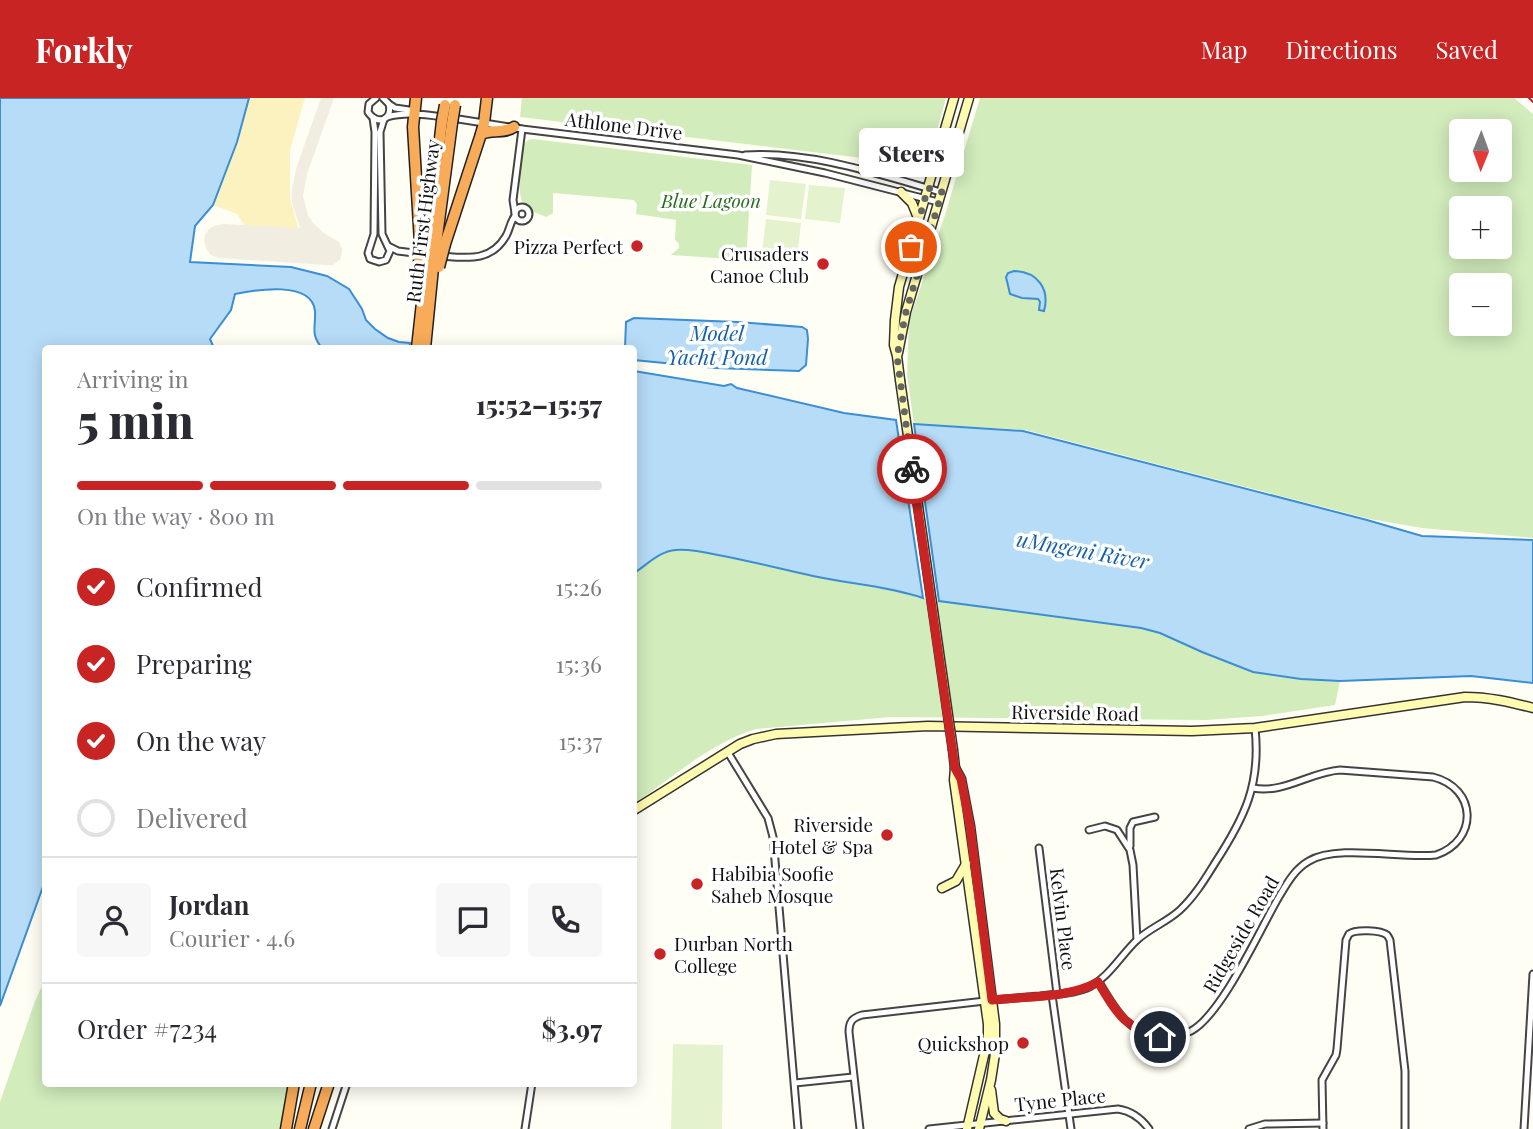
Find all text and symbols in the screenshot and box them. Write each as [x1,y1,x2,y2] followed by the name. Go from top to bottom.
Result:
[35,27,133,71] text: Forkly
[1201,33,1247,65] text: Map
[1285,33,1398,65] text: Directions
[1436,33,1498,65] text: Saved
[563,105,684,145] street label: Athlone Drive
[1449,119,1512,182] north arrow
[1449,119,1512,336] map controls
[858,128,964,177] callout: Steers
[399,137,445,304] street label: Ruth First Highway
[878,137,945,168] text: Steers
[660,187,761,213] park label: Blue Lagoon
[1449,196,1512,259] button: +
[881,217,941,277] pin
[892,228,930,266] icon: bag
[514,233,623,259] place label: Pizza Perfect
[629,238,645,254] marker: Pizza Perfect
[710,240,809,288] place label: Crusaders Canoe Club
[815,256,831,272] marker: Crusaders Canoe Club
[1449,273,1512,336] button: −
[666,318,768,370] water label: Model Yacht Pond
[77,363,189,394] text: Arriving in
[476,387,602,422] text: 15:52–15:57
[77,389,194,451] text: 5 min
[877,434,947,504] courier
[893,450,931,488] icon: bike
[77,500,275,531] text: On the way · 800 m
[1015,524,1152,575] water label: uMngeni River
[77,568,115,606] icon: check
[136,569,263,604] text: Confirmed
[555,571,602,602] text: 15:26
[77,645,115,683] icon: check
[136,646,252,681] text: Preparing
[556,648,602,679] text: 15:36
[1011,698,1139,726] street label: Riverside Road
[77,722,115,760] icon: check
[136,723,266,758] text: On the way
[558,725,602,756] text: 15:37
[136,800,248,835] text: Delivered
[771,811,874,859] place label: Riverside Hotel & Spa
[879,827,895,843] marker: Riverside Hotel & Spa
[711,860,834,908] place label: Habibia Soofie Saheb Mosque
[1045,866,1083,972] street label: Kelvin Place
[1196,871,1284,997] street label: Ridgeside Road
[689,876,705,892] marker: Habibia Soofie Saheb Mosque
[77,883,151,957] button: person
[436,883,510,957] button: chat
[528,883,602,957] button: phone
[169,887,249,922] text: Jordan
[169,922,295,953] text: Courier · 4.6
[674,930,793,978] place label: Durban North College
[652,946,668,962] marker: Durban North College
[1130,1007,1190,1067] pin
[77,1011,217,1046] text: Order #7234
[541,1011,602,1046] text: $3.97
[1141,1018,1179,1056] icon: home
[918,1030,1009,1056] place label: Quickshop
[1015,1035,1031,1051] marker: Quickshop
[1013,1081,1107,1117] street label: Tyne Place

